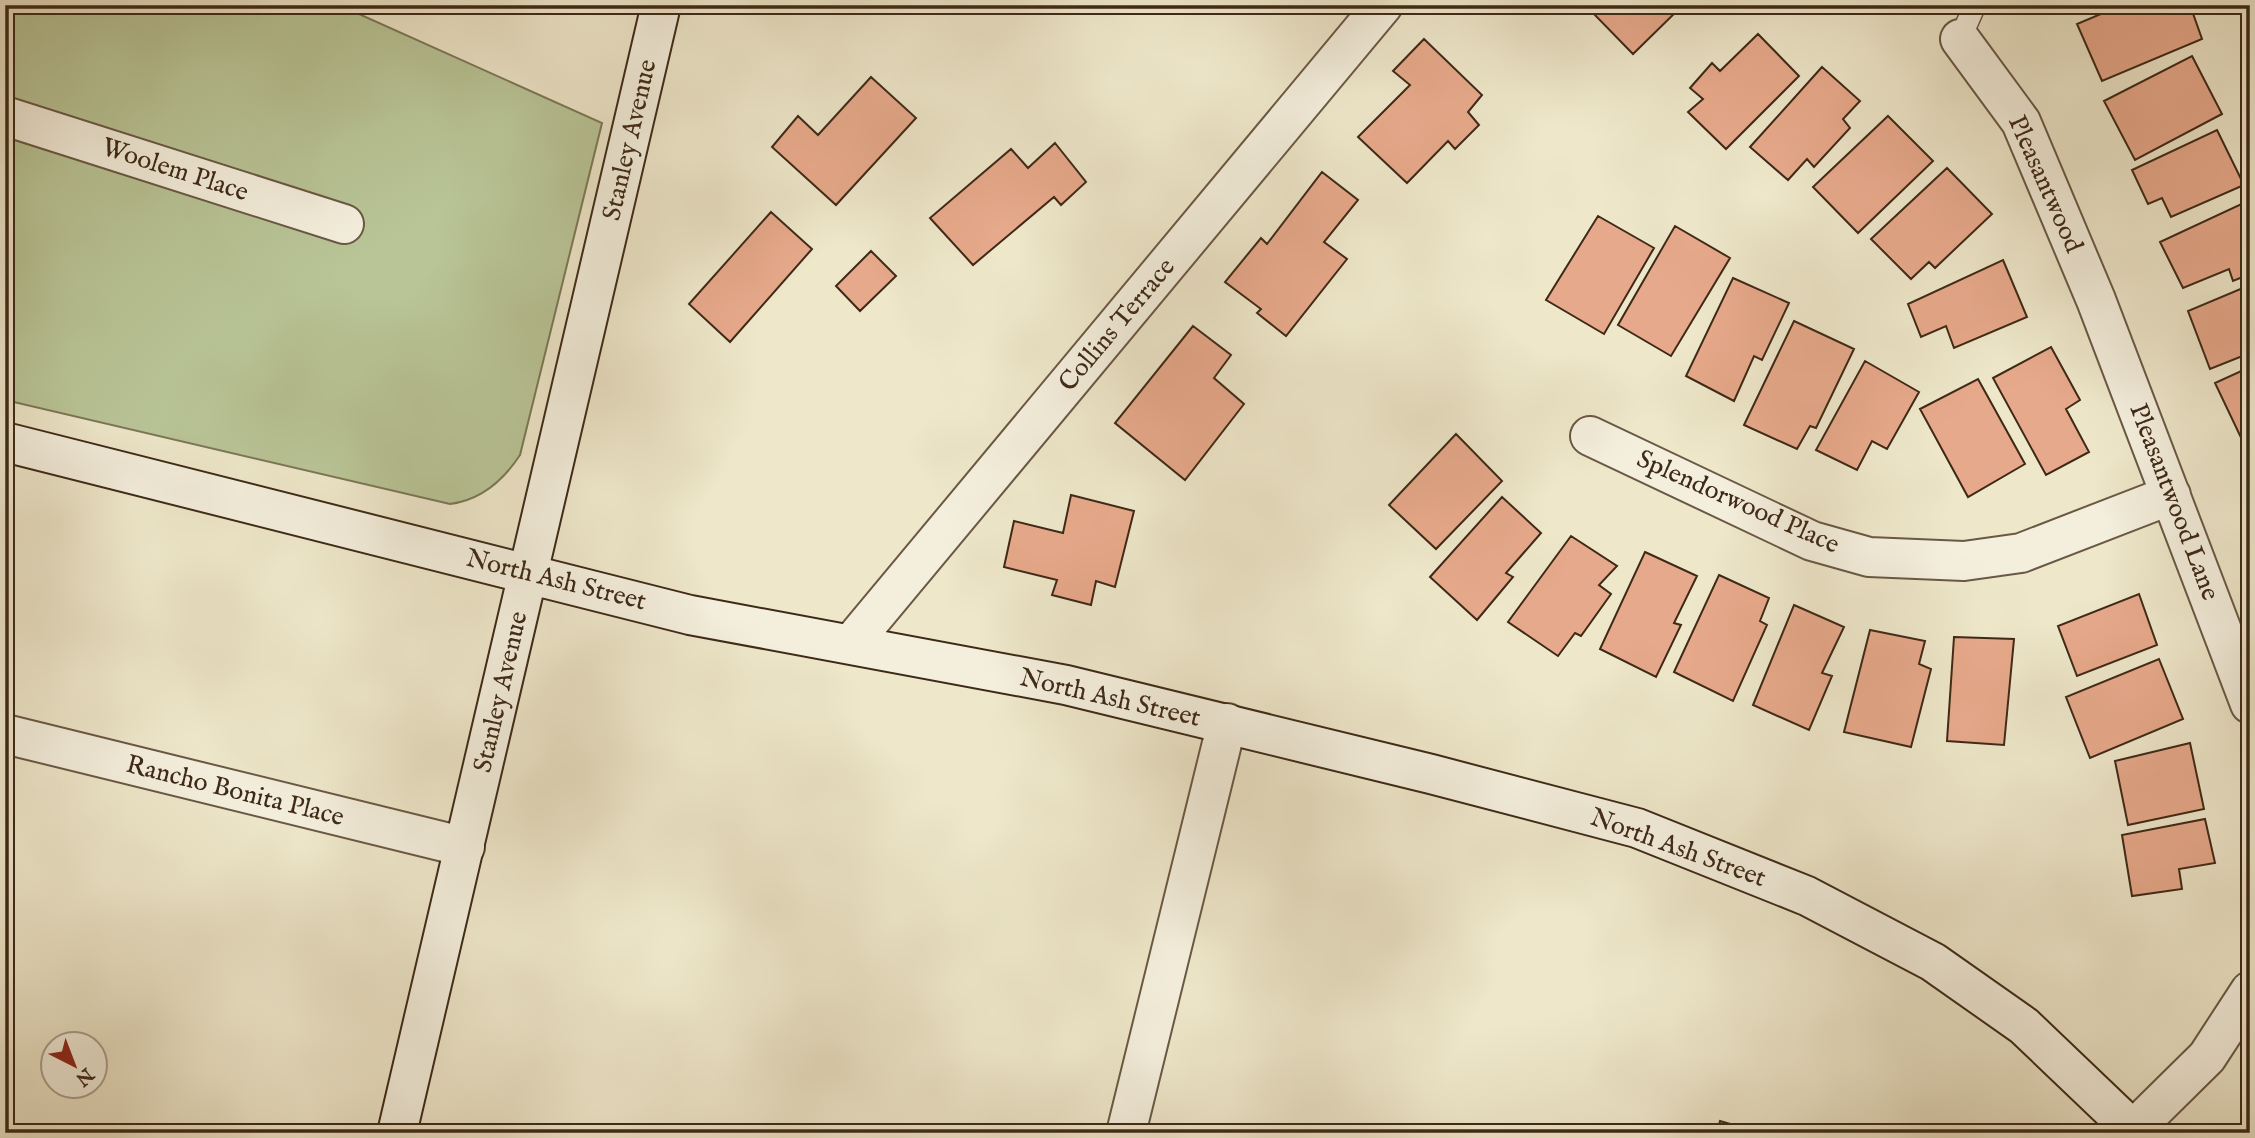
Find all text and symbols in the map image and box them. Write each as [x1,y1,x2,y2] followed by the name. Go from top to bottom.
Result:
[595,56,665,224] street label: Stanley Avenue
[2000,110,2090,258] street label: Pleasantwood
[97,131,253,209] street label: Woolem Place
[1052,251,1183,399] street label: Collins Terrace
[2121,399,2227,605] street label: Pleasantwood Lane
[1632,443,1845,562] street label: Splendorwood Place
[462,542,650,618] street label: North Ash Street
[466,608,536,776] street label: Stanley Avenue
[1016,661,1204,735] street label: North Ash Street
[123,748,347,834] street label: Rancho Bonita Place
[1586,801,1770,895] street label: North Ash Street
[38,1030,108,1100] north arrow
[69,1061,99,1091] text: N

